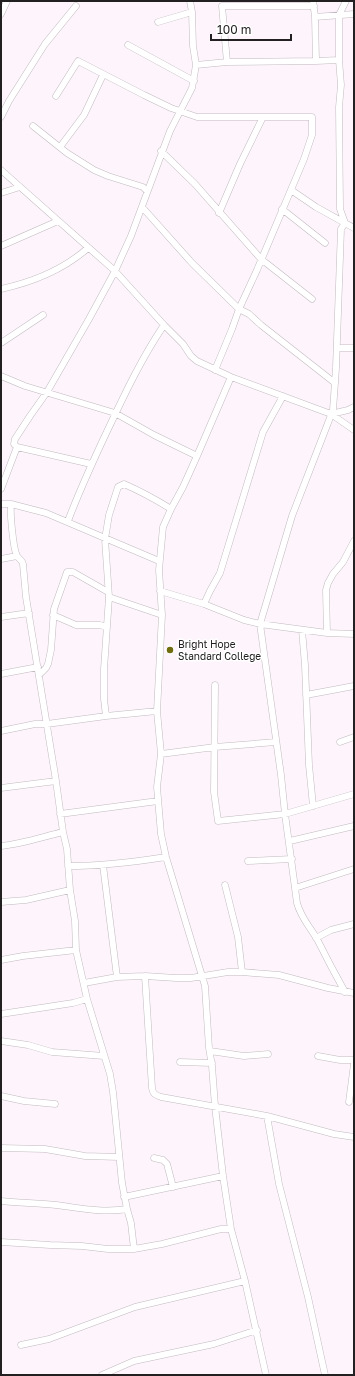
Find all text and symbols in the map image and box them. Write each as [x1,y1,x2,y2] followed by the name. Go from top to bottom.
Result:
[211,16,291,42] scale bar
[217,22,251,37] text: 100 m
[178,638,261,662] place label: Bright Hope Standard College
[165,645,175,655] marker: Bright Hope Standard College

